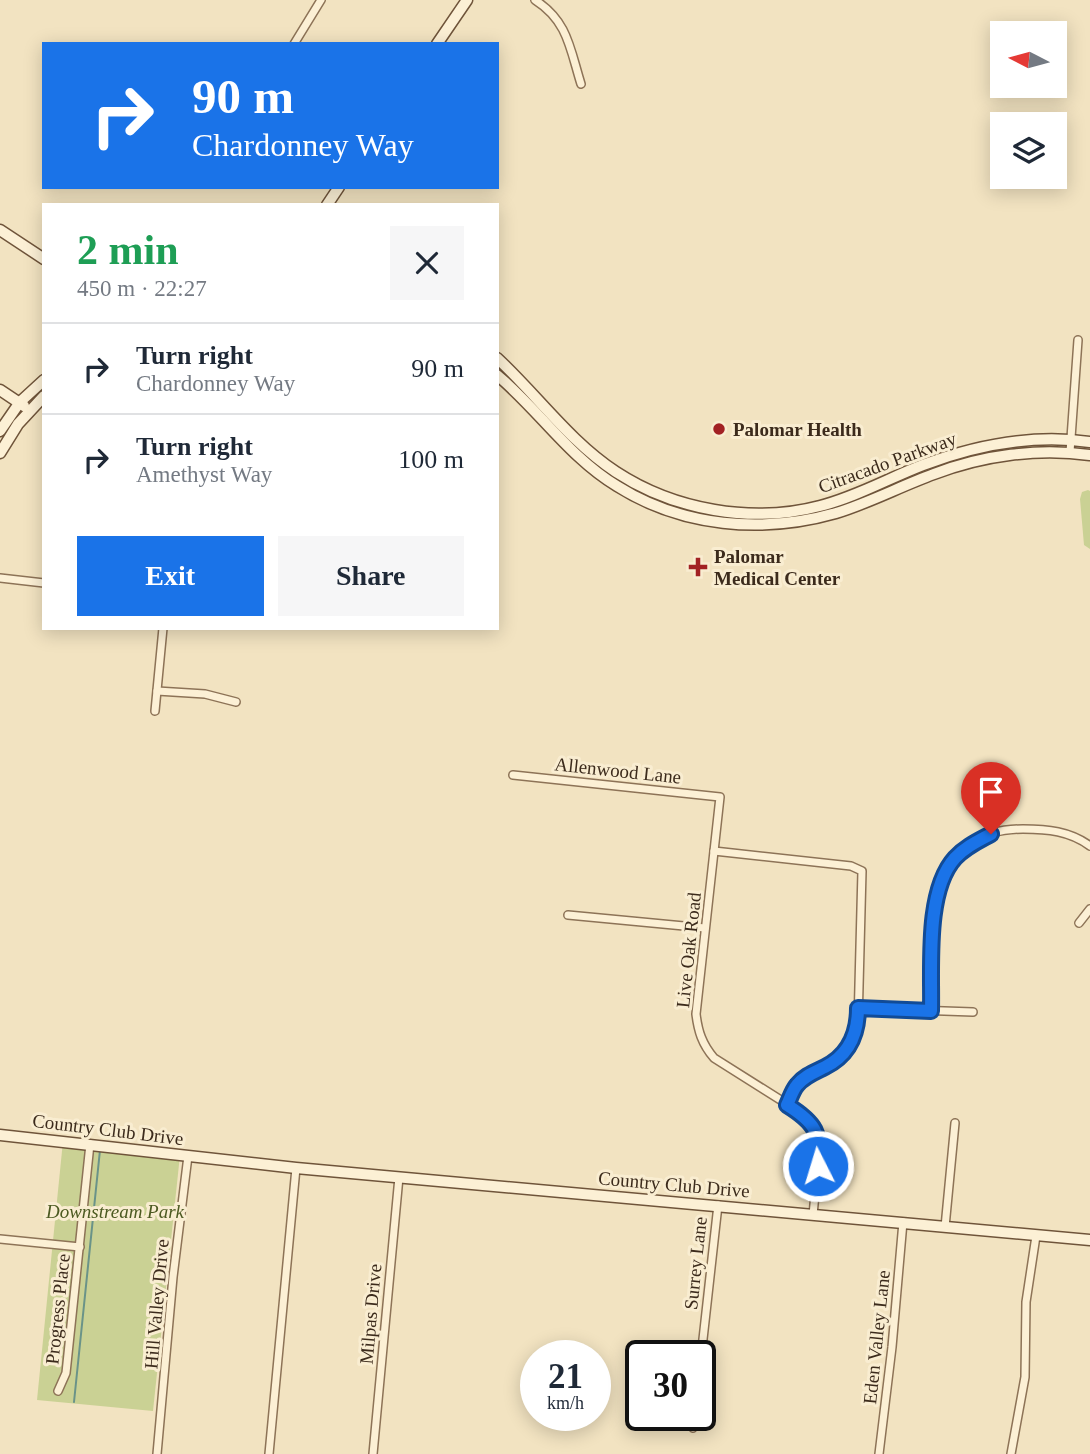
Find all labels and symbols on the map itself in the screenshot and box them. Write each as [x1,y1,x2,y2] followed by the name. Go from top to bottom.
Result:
[990,21,1068,98] north arrow
[733,419,862,440] place label: Palomar Health
[711,421,727,437] marker: Palomar Health
[815,428,959,497] street label: Citracado Parkway
[714,546,841,589] place label: Palomar Medical Center
[688,557,708,577] marker: Palomar Medical Center
[554,753,682,788] street label: Allenwood Lane
[961,762,1021,834] pin
[672,891,705,1009] street label: Live Oak Road
[31,1110,185,1149] street label: Country Club Drive
[781,1129,855,1203] position arrow
[597,1167,751,1202] street label: Country Club Drive
[45,1201,185,1222] park label: Downstream Park
[680,1216,711,1311] street label: Surrey Lane
[140,1238,173,1370] street label: Hill Valley Drive
[41,1253,74,1366] street label: Progress Place
[356,1263,385,1365] street label: Milpas Drive
[859,1269,894,1405] street label: Eden Valley Lane
[625,1340,716,1431] speed limit sign: 30

